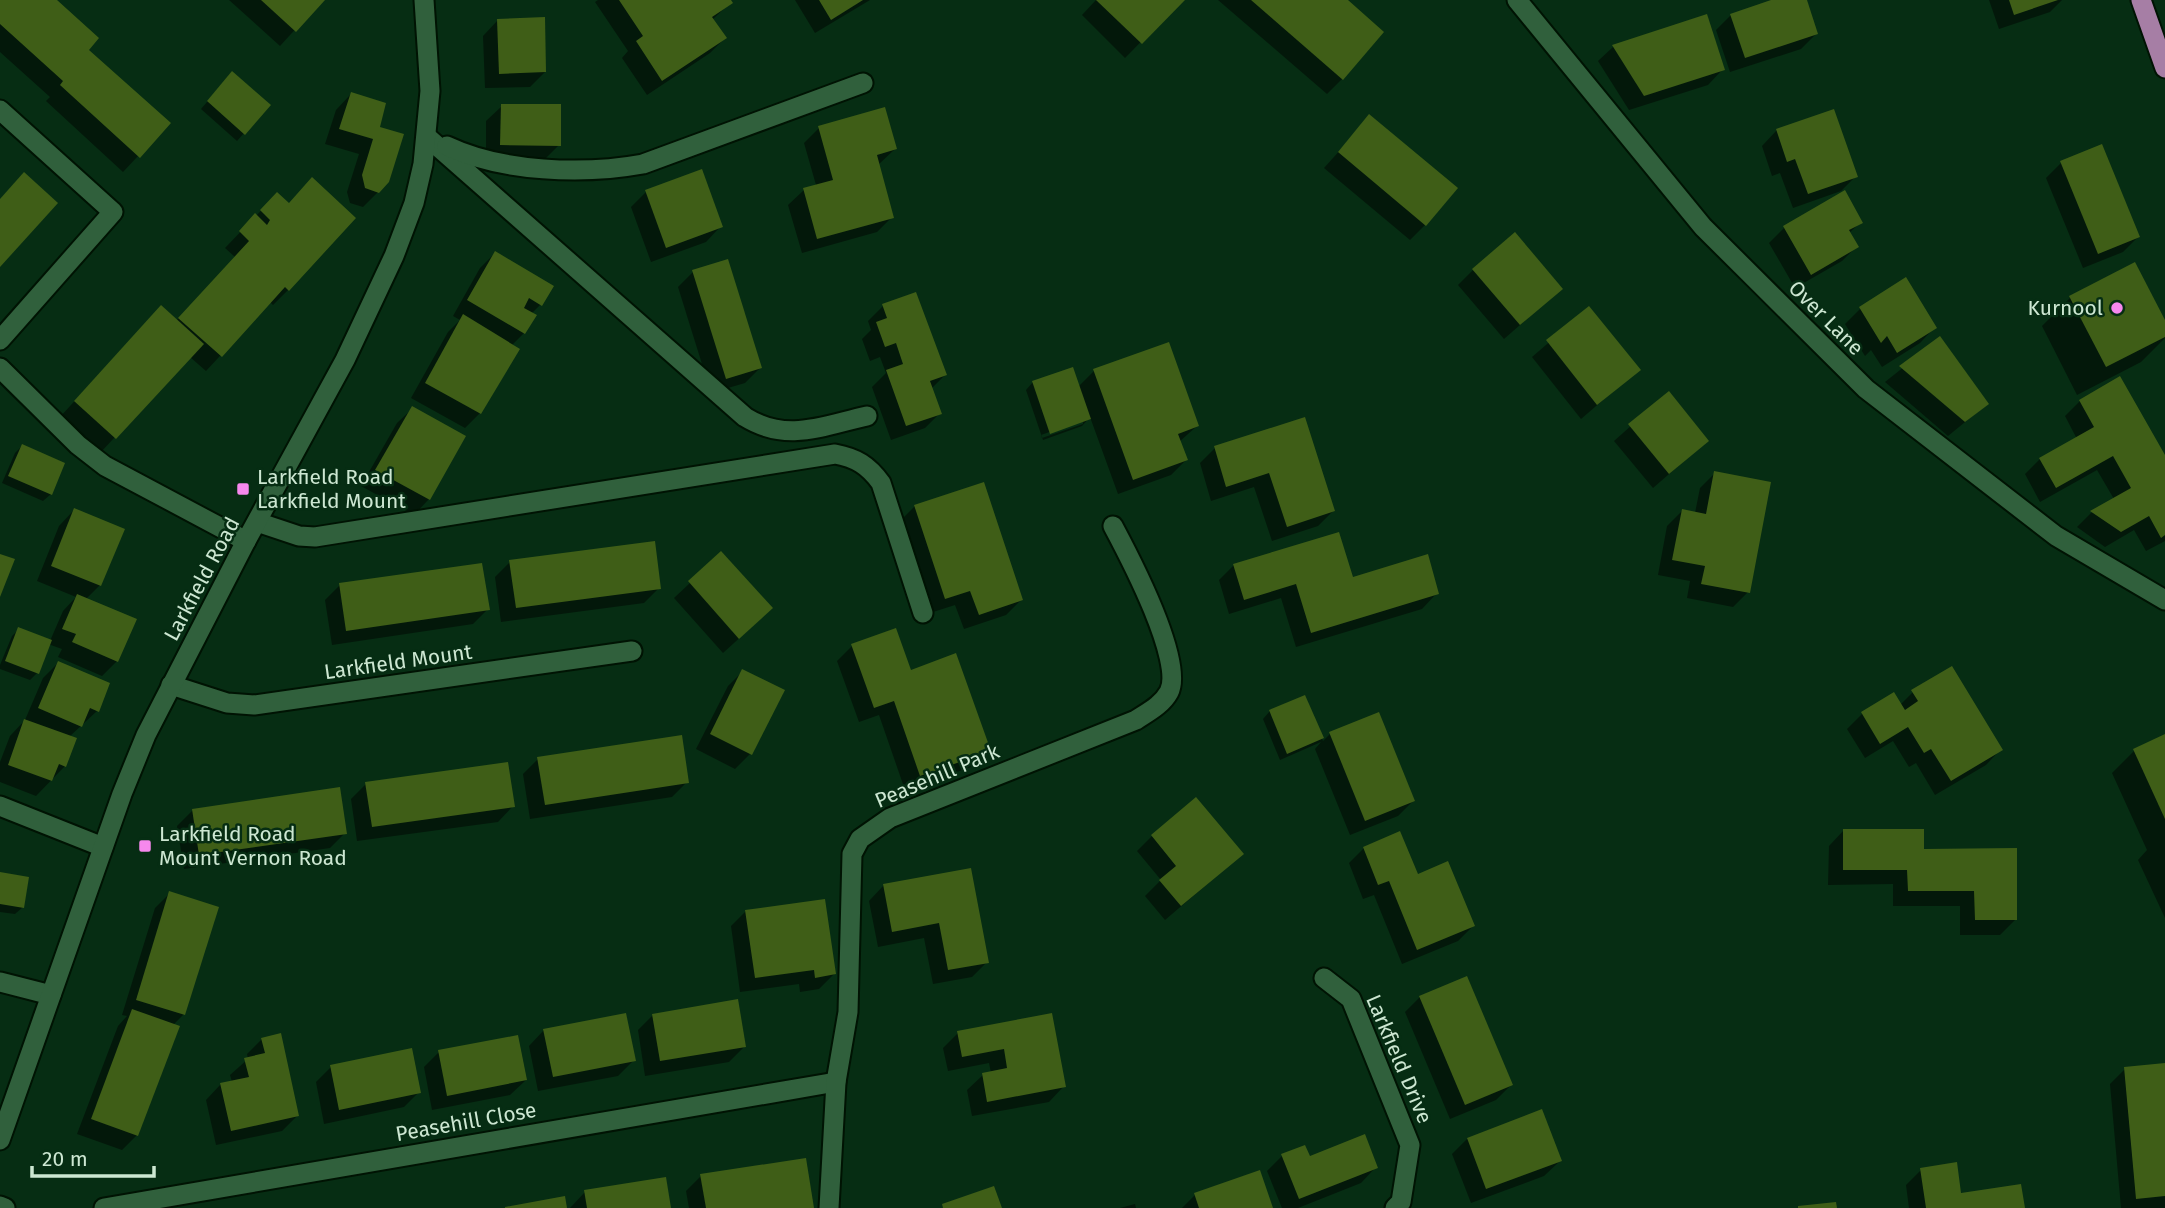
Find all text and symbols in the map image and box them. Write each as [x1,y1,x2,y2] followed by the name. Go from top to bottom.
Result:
[1783,275,1869,361] street label: Over Lane
[2028,295,2103,321] place label: Kurnool
[2109,300,2125,316] marker: Kurnool
[257,464,406,514] place label: Larkfield Road Larkfield Mount
[235,481,251,497] marker: Larkfield Road Larkfield Mount
[158,513,246,645] street label: Larkfield Road
[322,639,474,685] street label: Larkfield Mount
[871,738,1003,814] street label: Peasehill Park
[159,821,347,871] place label: Larkfield Road Mount Vernon Road
[137,838,153,854] marker: Larkfield Road Mount Vernon Road
[1360,991,1438,1127] street label: Larkfield Drive
[394,1097,538,1147] street label: Peasehill Close
[32,1134,154,1178] scale bar
[42,1146,88,1172] text: 20 m

